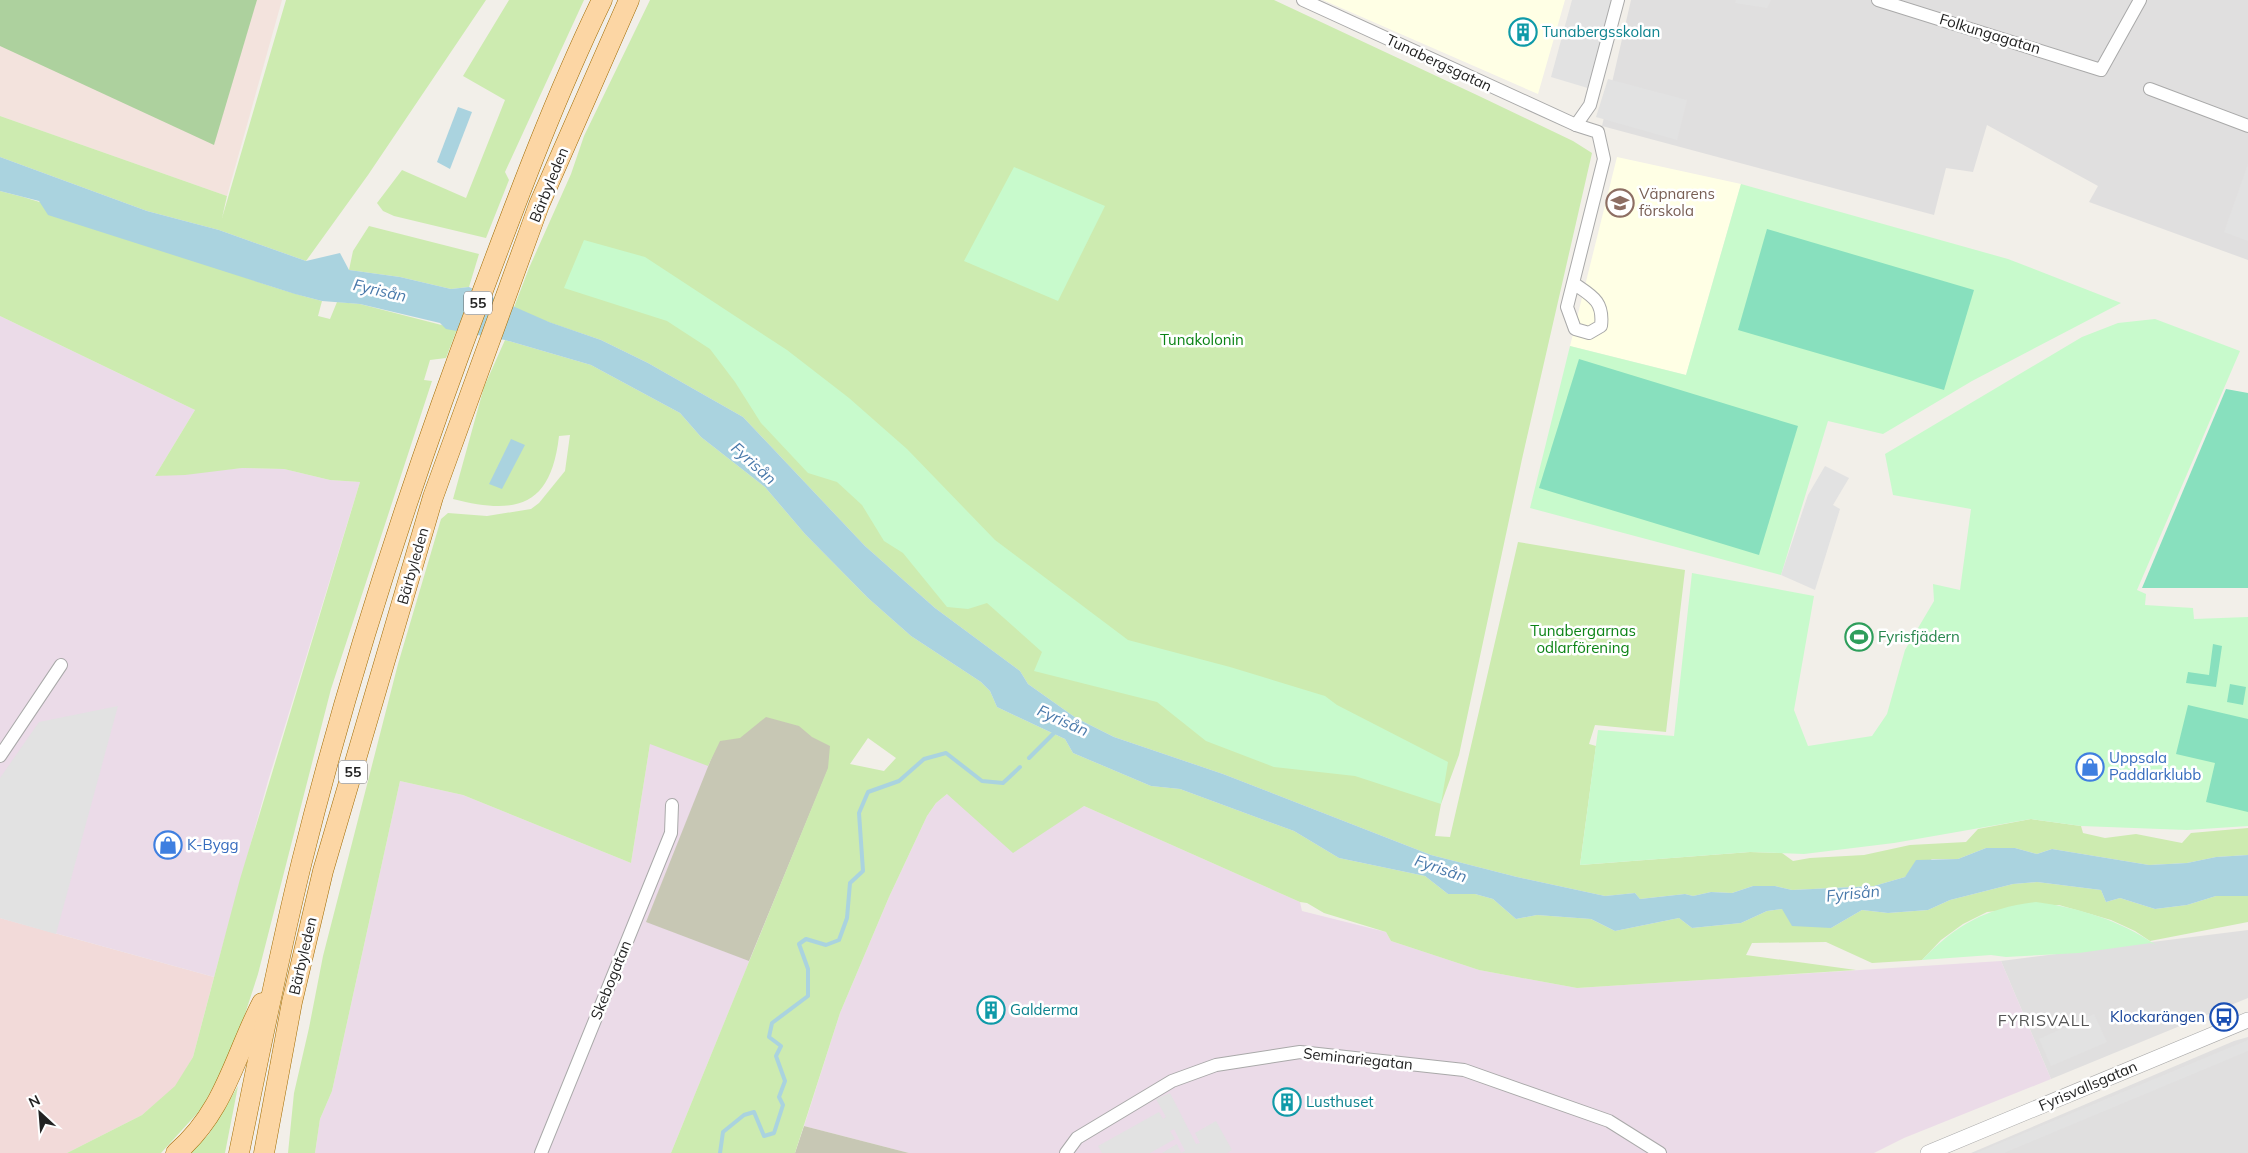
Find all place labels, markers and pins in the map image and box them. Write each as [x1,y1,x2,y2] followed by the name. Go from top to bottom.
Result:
[1508,17,1538,47] building icon: Tunabergsskolan
[1542,22,1660,41] place label: Tunabergsskolan
[1639,184,1715,220] place label: Väpnarens förskola
[1605,188,1635,218] school or university icon: Väpnarens förskola
[1844,622,1874,652] sports icon: Fyrisfjädern
[1878,627,1960,646] place label: Fyrisfjädern
[2109,748,2201,784] place label: Uppsala Paddlarklubb
[2075,752,2105,782] shop icon: Uppsala Paddlarklubb
[153,830,183,860] shop icon: K-Bygg
[187,835,239,854] place label: K-Bygg
[976,995,1006,1025] building icon: Galderma
[1010,1000,1078,1019] place label: Galderma
[2209,1002,2239,1032] bus stop icon: Klockarängen
[2110,1007,2205,1026] place label: Klockarängen
[1272,1087,1302,1117] building icon: Lusthuset
[1306,1092,1374,1111] place label: Lusthuset

